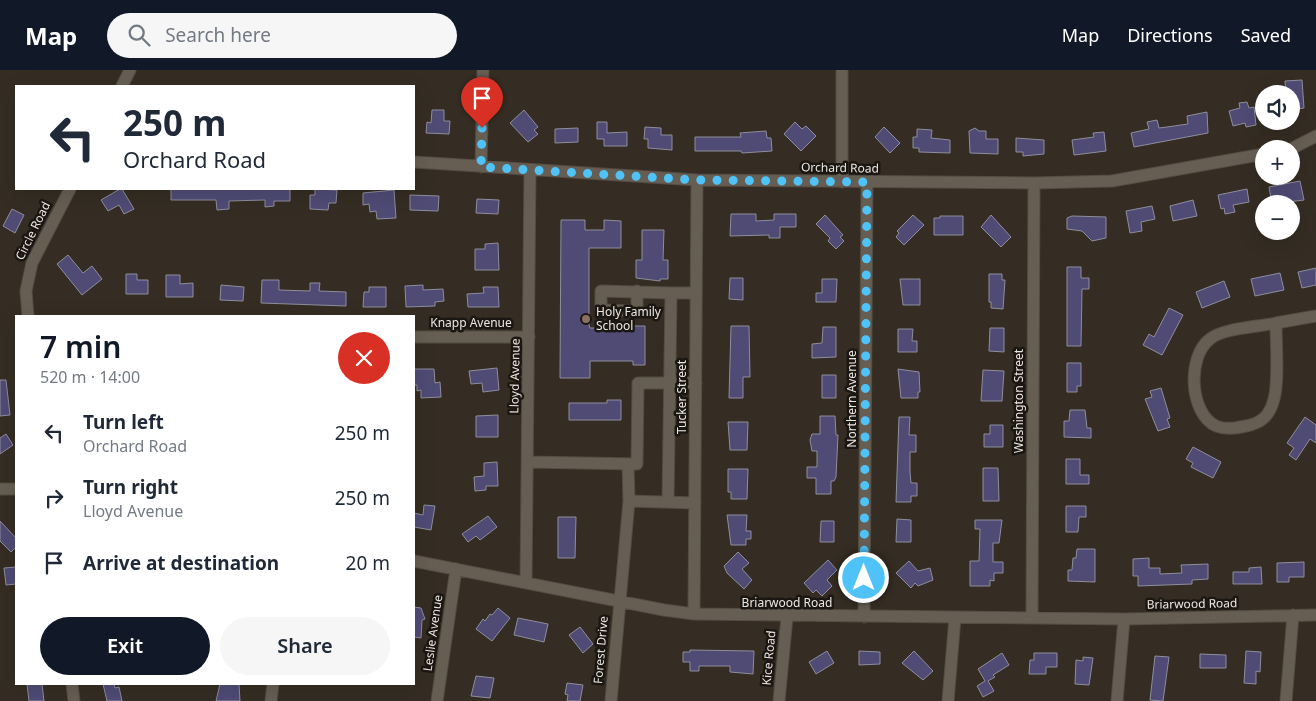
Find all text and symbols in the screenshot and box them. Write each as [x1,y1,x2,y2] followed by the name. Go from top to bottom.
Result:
[107,13,457,58] search box
[25,19,77,52] text: Map
[125,21,153,49] icon: search
[165,22,271,48] text: Search here
[1062,23,1099,47] text: Map
[1127,23,1213,47] text: Directions
[1241,23,1291,47] text: Saved
[461,77,503,128] pin
[468,84,496,112] icon: arrive
[1255,85,1300,240] map controls
[1255,85,1300,130] button: sound
[123,99,226,146] text: 250 m
[40,105,105,170] icon: left
[1255,140,1300,185] button: +
[123,144,266,174] text: Orchard Road
[801,158,879,177] street label: Orchard Road
[1255,195,1300,240] button: −
[11,199,54,263] street label: Circle Road
[596,303,662,334] place label: Holy Family School
[580,313,592,325] marker: Holy Family School
[430,314,512,331] street label: Knapp Avenue
[40,326,121,367] text: 7 min
[338,332,390,384] button: close
[505,338,524,414] street label: Lloyd Avenue
[1010,348,1027,453] street label: Washington Street
[843,350,860,448] street label: Northern Avenue
[673,359,690,434] street label: Tucker Street
[40,366,140,388] text: 520 m · 14:00
[83,409,164,435] text: Turn left
[40,419,68,447] icon: left
[335,420,390,446] text: 250 m
[83,435,187,457] text: Orchard Road
[83,474,178,500] text: Turn right
[40,484,68,512] icon: right
[335,485,390,511] text: 250 m
[83,500,183,522] text: Lloyd Avenue
[40,549,68,577] icon: arrive
[83,550,279,576] text: Arrive at destination
[346,550,390,576] text: 20 m
[837,551,889,603] position arrow
[419,593,446,672] street label: Leslie Avenue
[742,594,832,611] street label: Briarwood Road
[1146,594,1238,613] street label: Briarwood Road
[589,615,612,684] street label: Forest Drive
[40,617,210,675] button: Exit
[220,617,390,675] button: Share
[758,630,779,686] street label: Kice Road

